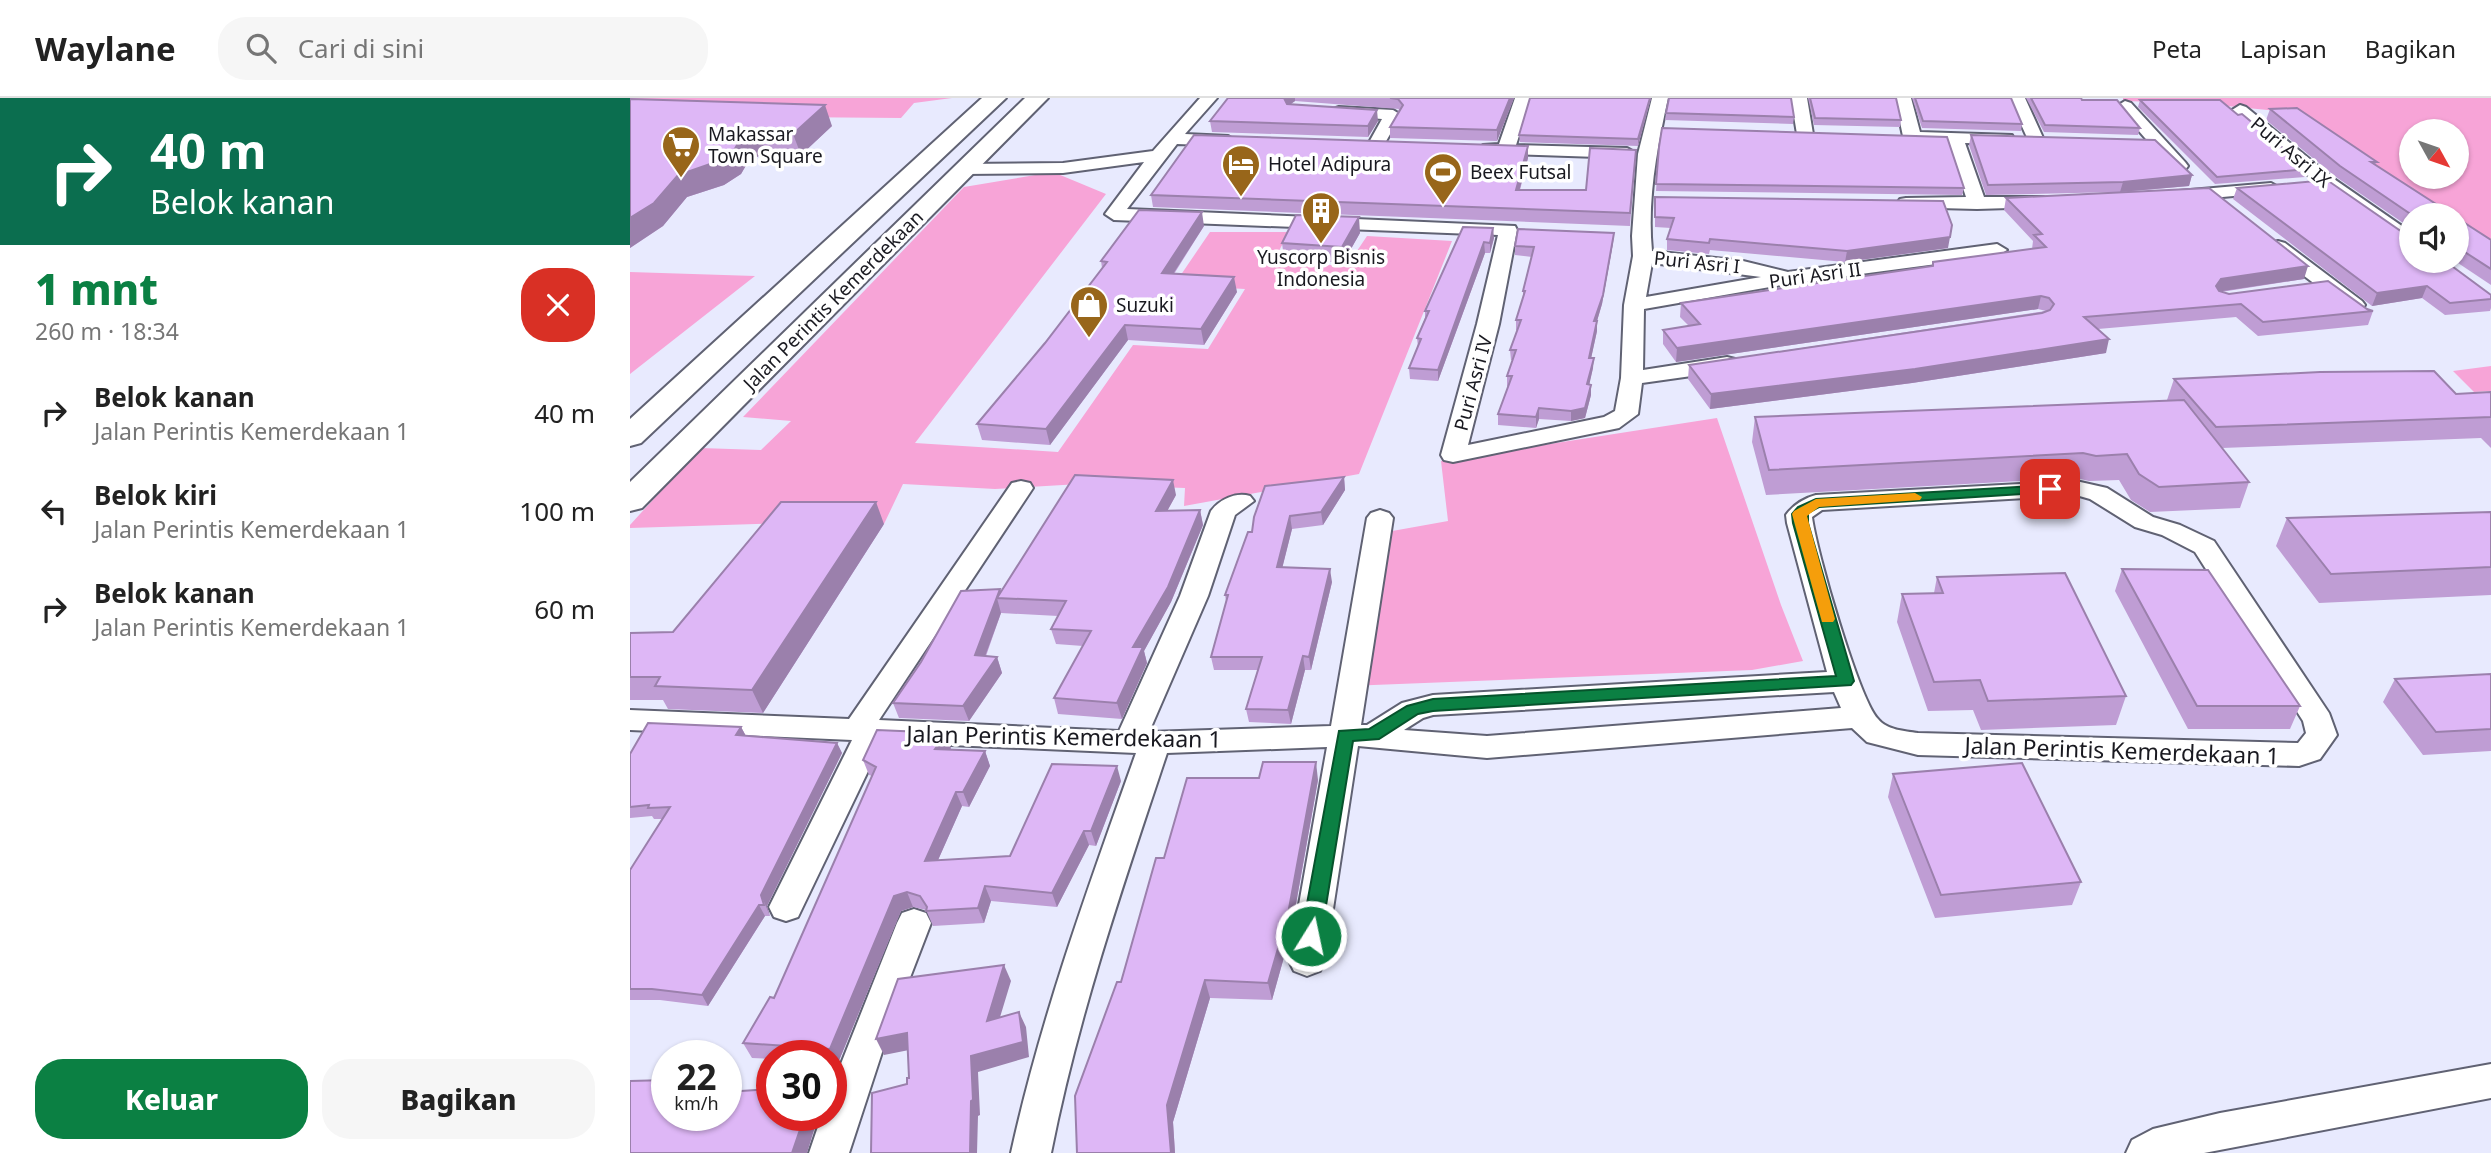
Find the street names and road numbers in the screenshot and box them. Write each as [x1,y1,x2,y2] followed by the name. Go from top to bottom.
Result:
[2245,111,2337,194] street label: Puri Asri IX
[736,204,929,397] street label: Jalan Perintis Kemerdekaan
[1653,245,1741,279] street label: Puri Asri I
[1767,256,1863,294] street label: Puri Asri II
[1448,332,1498,434] street label: Puri Asri IV
[904,717,1222,755] street label: Jalan Perintis Kemerdekaan 1
[1962,728,2280,771] street label: Jalan Perintis Kemerdekaan 1

